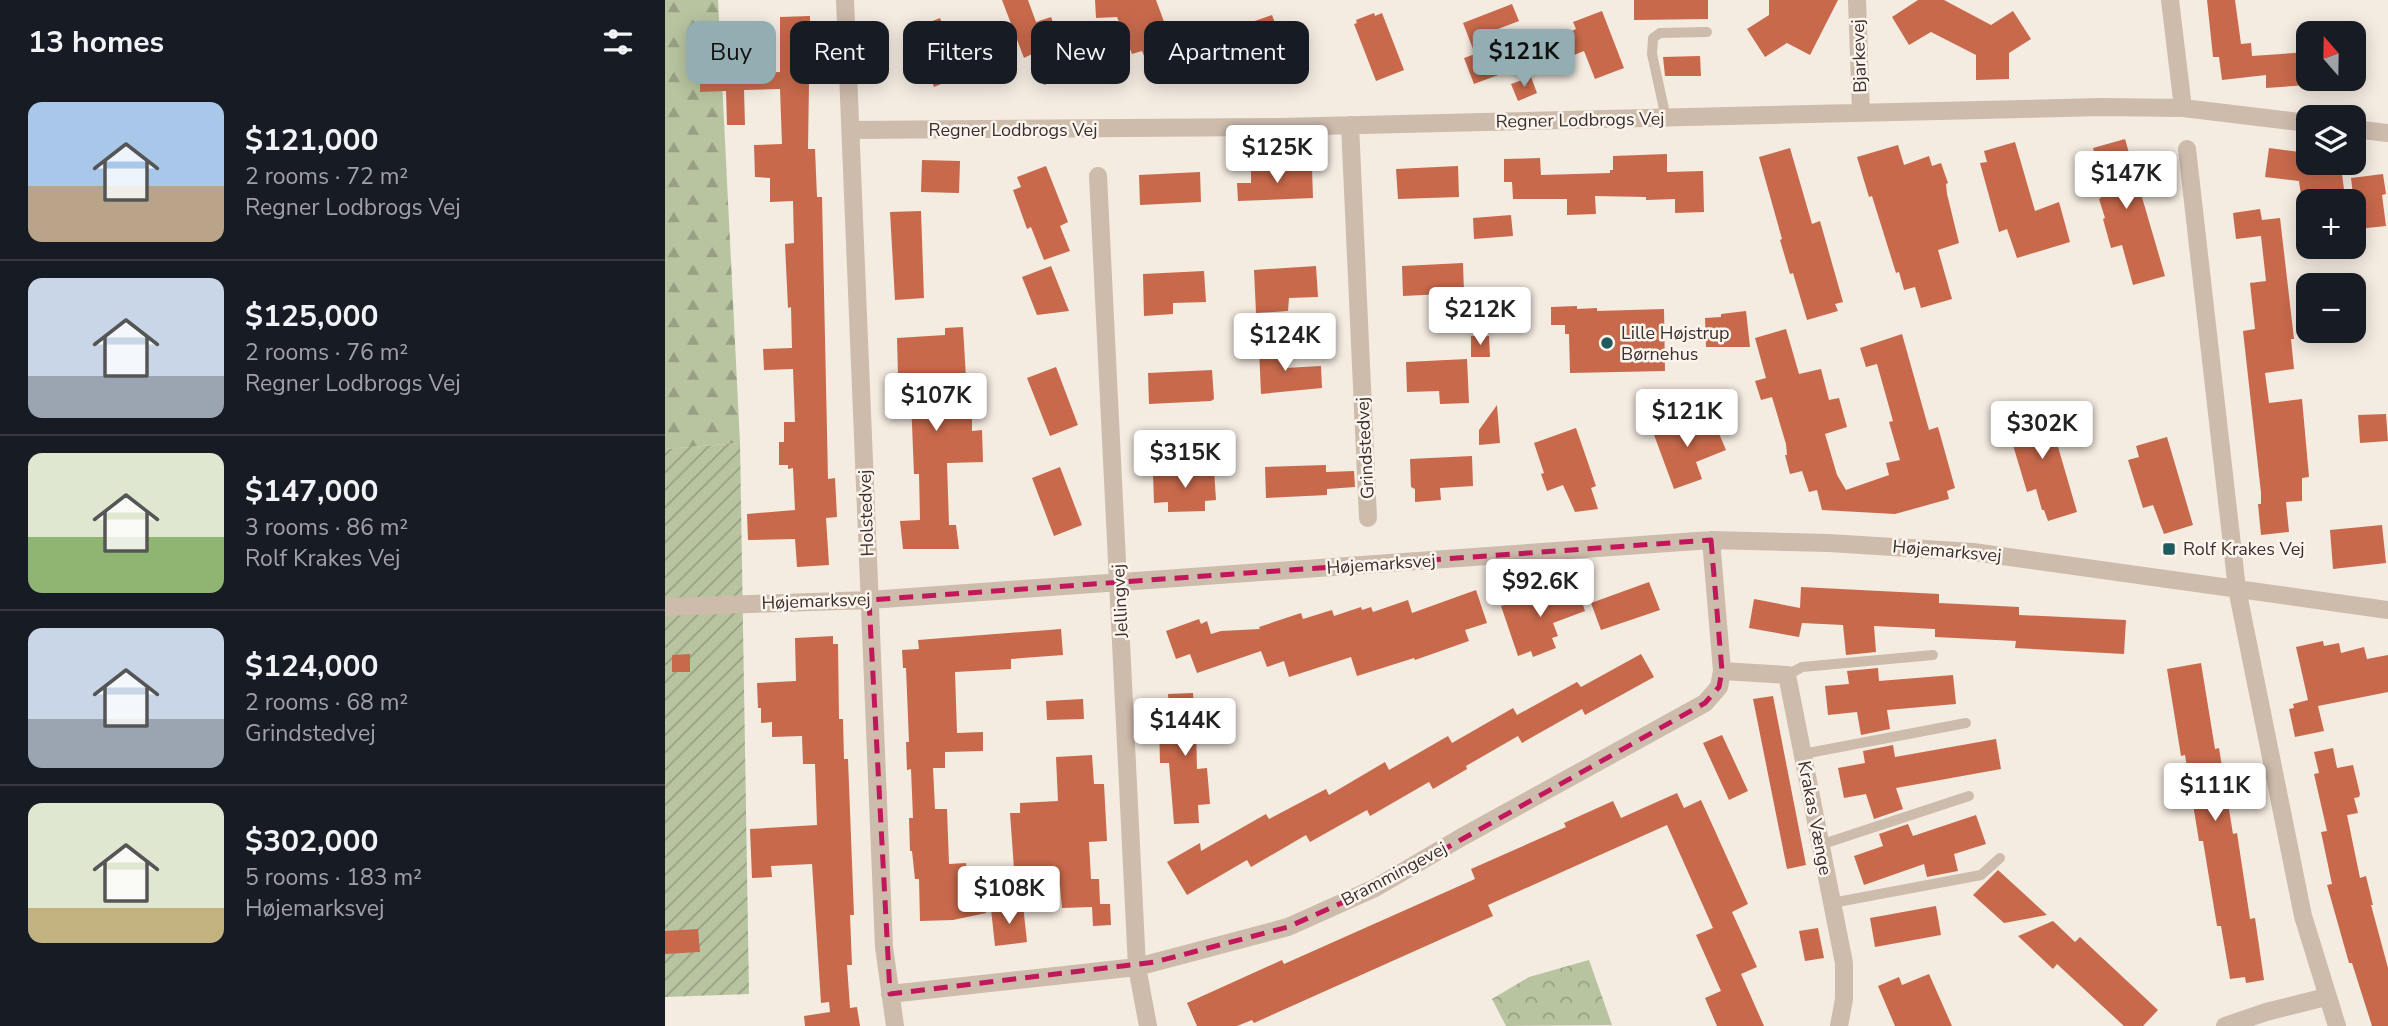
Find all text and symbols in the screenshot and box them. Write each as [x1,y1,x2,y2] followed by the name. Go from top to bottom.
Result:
[1846,19,1872,93] street label: Bjarkevej
[686,21,776,84] chip: Buy
[790,21,889,84] chip: Rent
[903,21,1017,84] chip: Filters
[1031,21,1130,84] chip: New
[1144,21,1309,84] chip: Apartment
[2296,21,2366,91] north arrow
[2296,21,2366,343] map controls
[28,22,164,63] text: 13 homes
[599,23,637,61] icon: filters
[1475,29,1573,89] pin: $121K
[1489,36,1559,67] text: $121K
[2296,105,2366,175] button: layers
[1495,107,1665,133] street label: Regner Lodbrogs Vej
[929,118,1097,142] street label: Regner Lodbrogs Vej
[245,120,378,161] text: $121,000
[1228,125,1326,185] pin: $125K
[84,130,168,214] icon: home
[1242,132,1312,163] text: $125K
[2077,152,2175,211] pin: $147K
[2091,158,2161,189] text: $147K
[245,161,408,192] text: 2 rooms · 72 m²
[2296,189,2366,259] button: +
[245,192,461,223] text: Regner Lodbrogs Vej
[2296,273,2366,343] button: −
[1431,288,1529,347] pin: $212K
[1445,294,1515,325] text: $212K
[245,296,378,337] text: $125,000
[84,306,168,390] icon: home
[1236,314,1334,373] pin: $124K
[1250,320,1320,351] text: $124K
[1621,321,1730,366] place label: Lille Højstrup Børnehus
[1599,335,1615,351] marker: Lille Højstrup Børnehus
[245,337,408,368] text: 2 rooms · 76 m²
[245,368,461,399] text: Regner Lodbrogs Vej
[887,374,985,433] pin: $107K
[901,380,971,411] text: $107K
[1638,390,1736,449] pin: $121K
[1350,396,1380,500] street label: Grindstedvej
[1652,396,1722,427] text: $121K
[1993,402,2091,461] pin: $302K
[2007,408,2077,439] text: $302K
[1136,430,1234,490] pin: $315K
[1150,437,1220,468] text: $315K
[852,469,880,557] street label: Holstedvej
[245,471,378,512] text: $147,000
[84,481,168,565] icon: home
[245,512,408,543] text: 3 rooms · 86 m²
[1892,534,2002,568] street label: Højemarksvej
[2183,537,2305,561] place label: Rolf Krakes Vej
[2161,541,2177,557] marker: Rolf Krakes Vej
[245,543,400,574] text: Rolf Krakes Vej
[1326,548,1436,580] street label: Højemarksvej
[1483,560,1597,619] pin: $92.6K
[1106,563,1134,640] street label: Jellingvej
[1502,566,1578,597] text: $92.6K
[761,587,871,615] street label: Højemarksvej
[245,646,378,687] text: $124,000
[84,656,168,740] icon: home
[245,687,408,718] text: 2 rooms · 68 m²
[1136,698,1234,758] pin: $144K
[1150,705,1220,736] text: $144K
[245,718,376,749] text: Grindstedvej
[1792,759,1838,877] street label: Krakas Vænge
[2166,764,2264,823] pin: $111K
[2180,770,2250,801] text: $111K
[245,821,378,862] text: $302,000
[84,831,168,915] icon: home
[1337,836,1451,912] street label: Brammingevej
[245,862,422,893] text: 5 rooms · 183 m²
[960,866,1058,926] pin: $108K
[974,873,1044,904] text: $108K
[245,893,385,924] text: Højemarksvej

